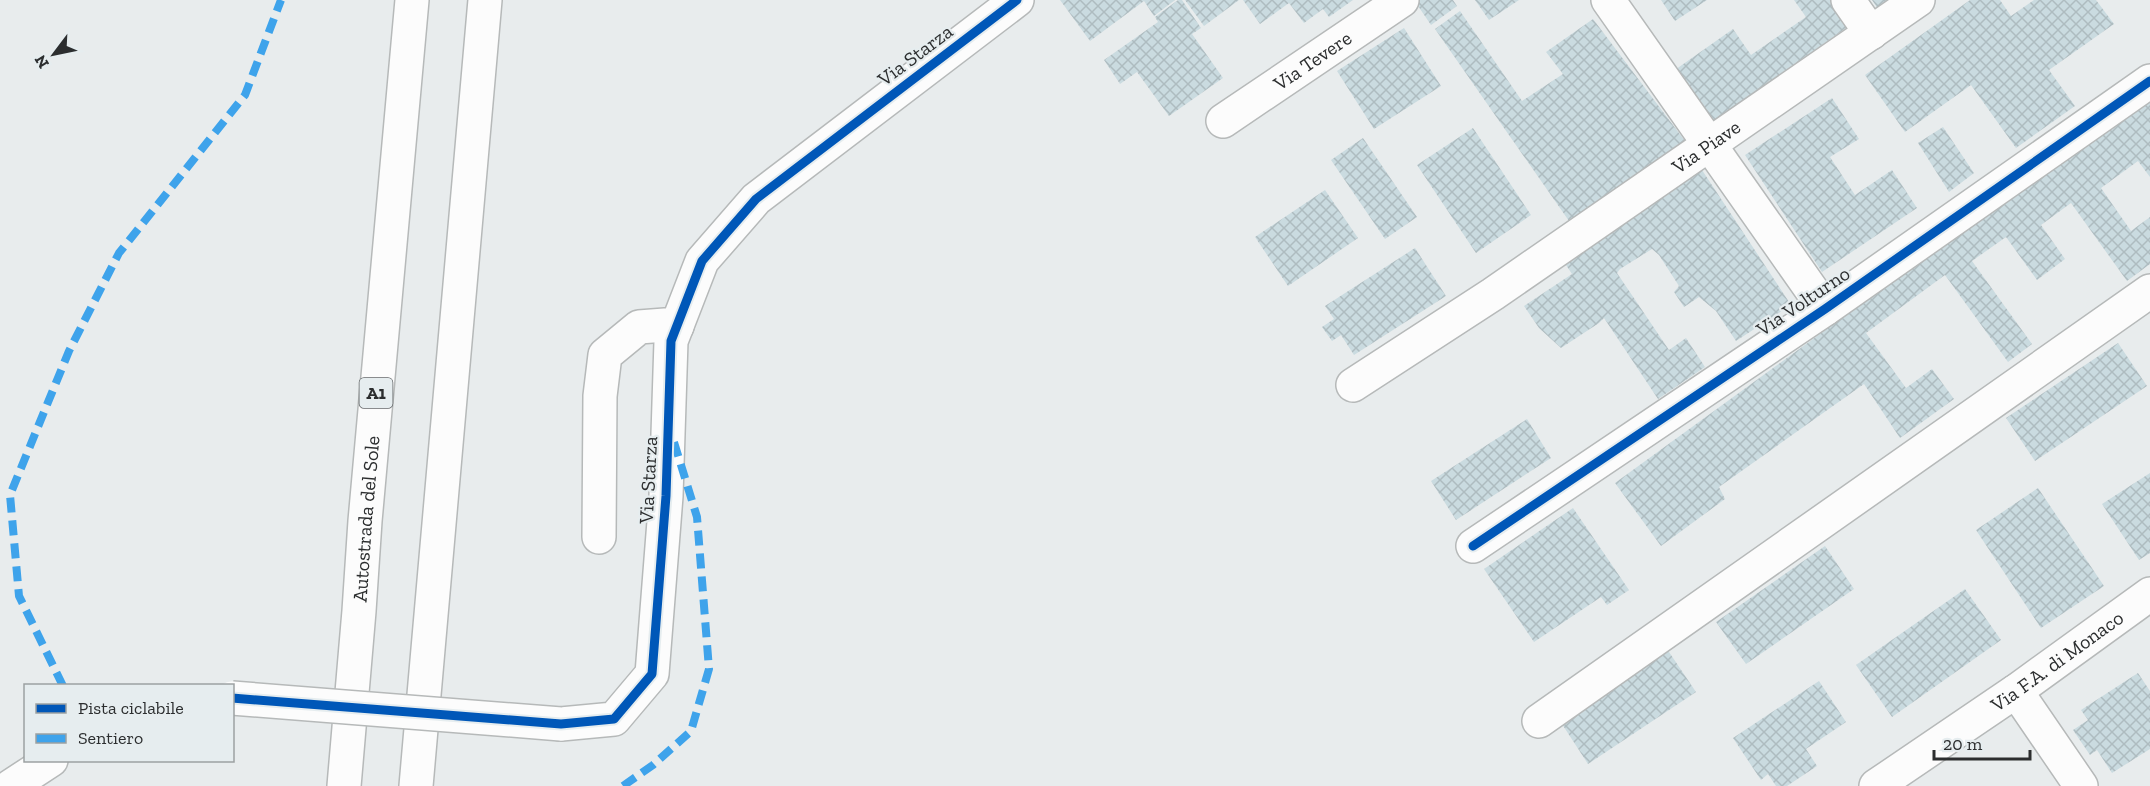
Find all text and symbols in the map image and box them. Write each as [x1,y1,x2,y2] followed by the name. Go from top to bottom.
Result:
[872,19,957,92] street label: Via Starza
[24,24,84,84] north arrow
[1268,26,1356,96] street label: Via Tevere
[30,51,53,72] text: N
[1666,115,1745,179] street label: Via Piave
[1751,261,1854,342] street label: Via Volturno
[360,378,392,408] road number: A1
[348,435,385,603] street label: Autostrada del Sole
[634,435,662,525] street label: Via Starza
[1985,605,2128,717] street label: Via F.A. di Monaco
[24,684,234,762] legend
[78,697,184,719] text: Pista ciclabile
[1934,723,2030,761] scale bar
[78,727,143,749] text: Sentiero
[1943,733,1983,755] text: 20 m

